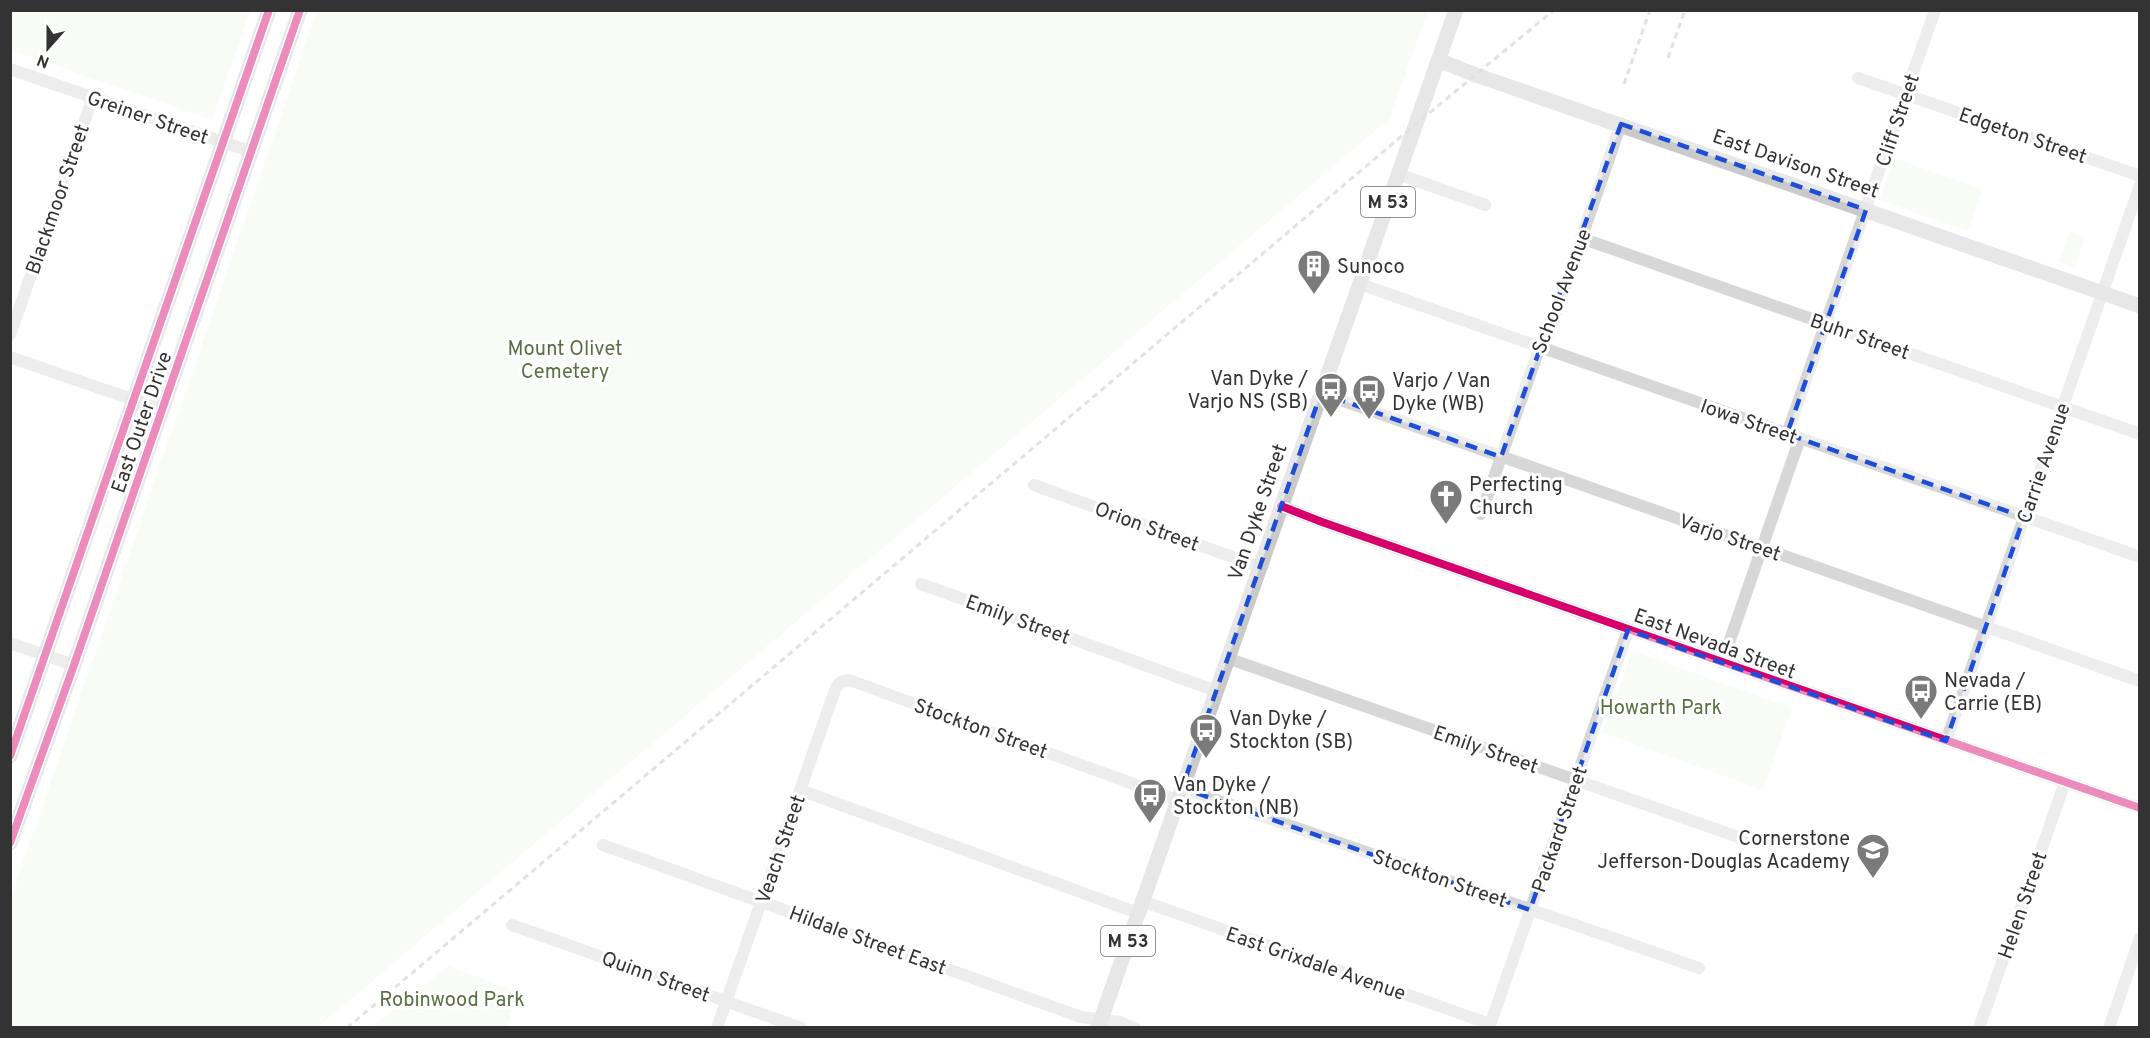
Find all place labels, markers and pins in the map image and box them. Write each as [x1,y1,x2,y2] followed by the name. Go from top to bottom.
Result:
[1296,248,1332,295] building icon: Sunoco
[1337,255,1405,281] place label: Sunoco
[1188,367,1308,416] place label: Van Dyke / Varjo NS (SB)
[1392,369,1490,418] place label: Varjo / Van Dyke (WB)
[1313,371,1349,418] bus stop icon: Van Dyke / Varjo NS (SB)
[1351,373,1387,420] bus stop icon: Varjo / Van Dyke (WB)
[1469,473,1563,522] place label: Perfecting Church
[1428,478,1464,525] church icon: Perfecting Church
[1944,669,2042,718] place label: Nevada / Carrie (EB)
[1903,673,1939,720] bus stop icon: Nevada / Carrie (EB)
[1229,707,1353,756] place label: Van Dyke / Stockton (SB)
[1188,712,1224,759] bus stop icon: Van Dyke / Stockton (SB)
[1173,773,1299,822] place label: Van Dyke / Stockton (NB)
[1132,777,1168,824] bus stop icon: Van Dyke / Stockton (NB)
[1597,827,1850,876] place label: Cornerstone Jefferson-Douglas Academy
[1855,832,1891,879] school or university icon: Cornerstone Jefferson-Douglas Academy

